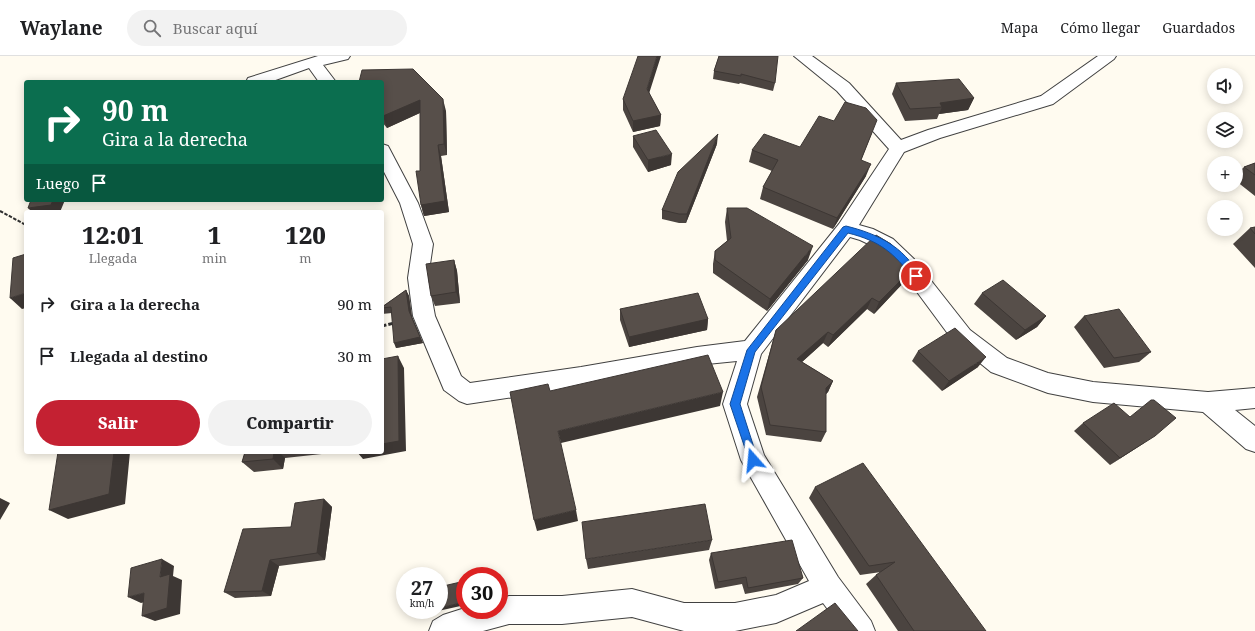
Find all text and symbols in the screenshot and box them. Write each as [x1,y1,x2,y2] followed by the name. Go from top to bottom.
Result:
[127,10,407,46] search box
[20,15,103,41] text: Waylane
[141,17,163,39] icon: search
[173,18,258,38] text: Buscar aquí
[1001,18,1038,37] text: Mapa
[1060,18,1140,37] text: Cómo llegar
[1162,18,1235,37] text: Guardados
[1207,68,1243,236] map controls
[1207,68,1243,104] button: sound
[102,91,169,129] text: 90 m
[36,96,88,148] icon: right
[1207,112,1243,148] button: layers
[102,127,248,151] text: Gira a la derecha
[1207,156,1243,192] button: +
[88,172,110,194] icon: arrive
[36,173,80,193] text: Luego
[1207,200,1243,236] button: −
[82,218,144,251] text: 12:01
[208,218,221,251] text: 1
[285,218,326,251] text: 120
[89,249,137,267] text: Llegada
[202,249,227,267] text: min
[299,249,312,267] text: m
[899,259,933,293] pin
[905,265,927,287] icon: arrive
[36,293,58,315] icon: right
[70,294,200,314] text: Gira a la derecha
[337,294,372,314] text: 90 m
[36,345,58,367] icon: arrive
[70,346,208,366] text: Llegada al destino
[337,346,372,366] text: 30 m
[36,400,200,446] button: Salir
[208,400,372,446] button: Compartir
[732,439,774,481] position arrow
[456,567,508,619] speed limit sign: 30
[411,574,433,601] text: 27
[410,596,434,610] text: km/h

